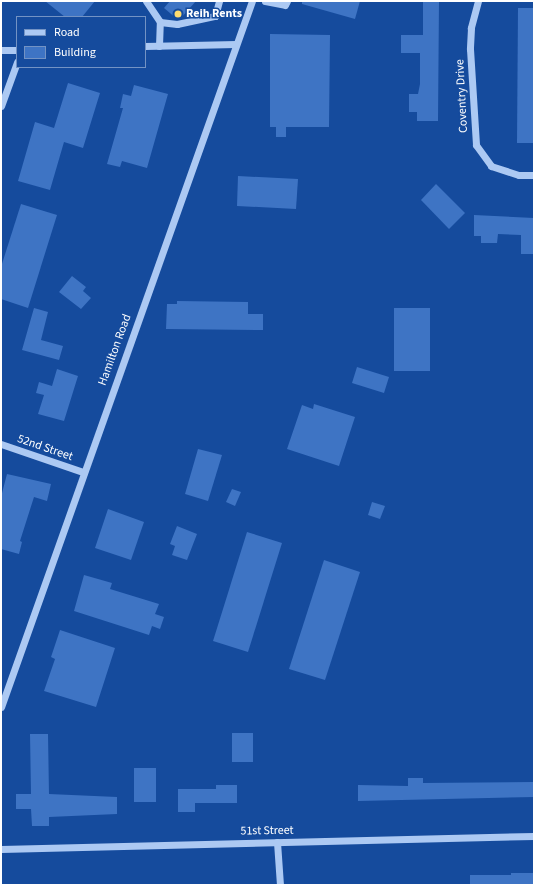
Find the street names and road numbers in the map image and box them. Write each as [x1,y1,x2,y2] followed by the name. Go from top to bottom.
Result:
[453,59,471,133] street label: Coventry Drive
[95,312,135,388] street label: Hamilton Road
[15,432,75,464] street label: 52nd Street
[240,823,294,839] street label: 51st Street

